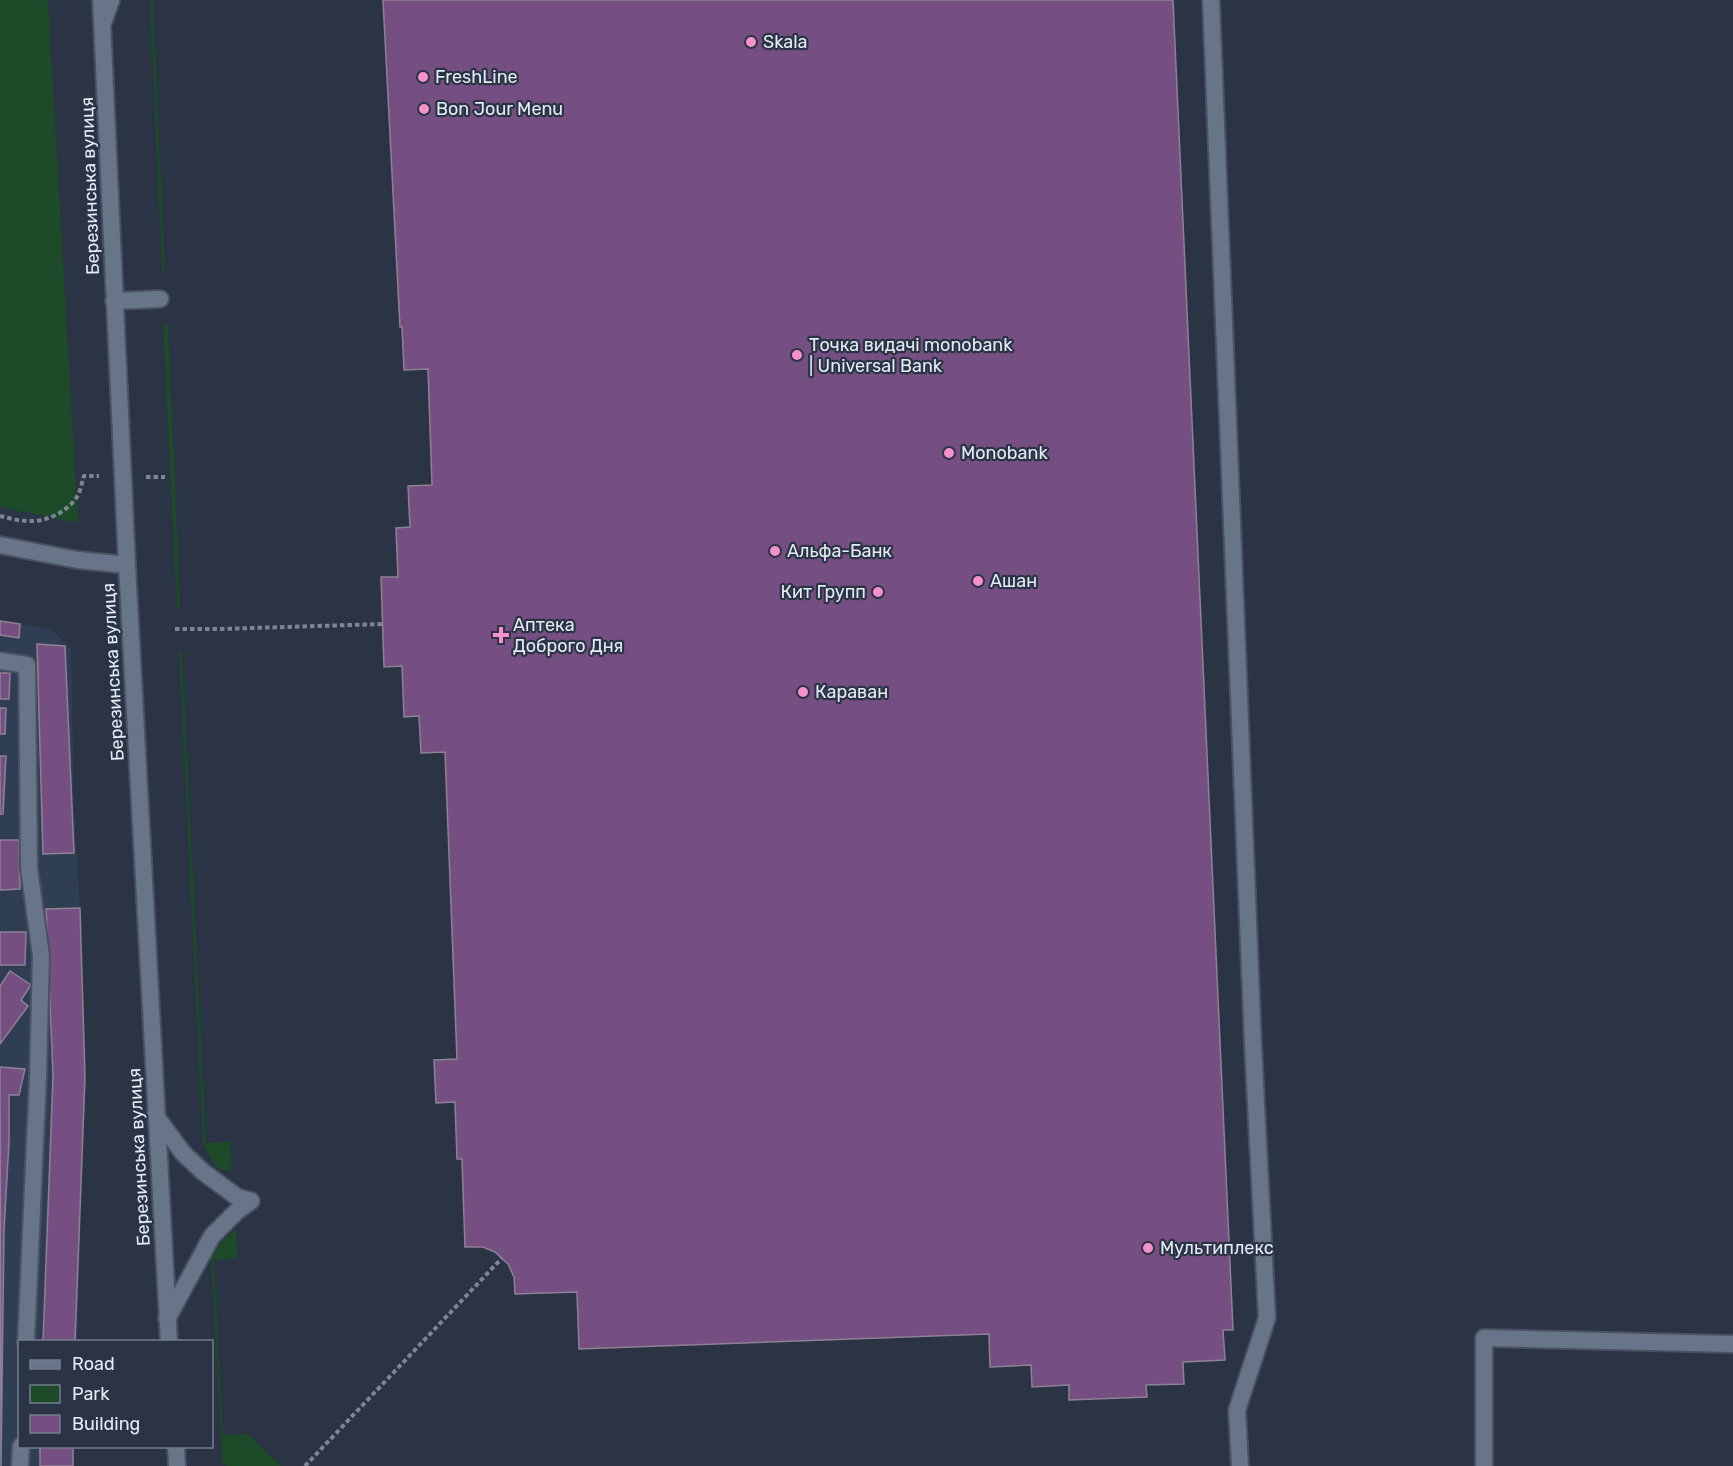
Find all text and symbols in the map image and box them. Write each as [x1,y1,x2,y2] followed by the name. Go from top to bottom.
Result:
[763,31,808,53] place label: Skala
[744,35,758,49] marker: Skala
[435,66,518,88] place label: FreshLine
[416,70,430,84] marker: FreshLine
[76,97,104,275] street label: Березинська вулиця
[436,98,563,120] place label: Bon Jour Menu
[417,102,431,116] marker: Bon Jour Menu
[809,334,1013,377] place label: Точка видачі monobank | Universal Bank
[790,348,804,362] marker: Точка видачі monobank | Universal Bank
[961,442,1048,464] place label: Monobank
[942,446,956,460] marker: Monobank
[787,540,892,562] place label: Альфа-Банк
[768,544,782,558] marker: Альфа-Банк
[990,570,1037,592] place label: Ашан
[971,574,985,588] marker: Ашан
[780,581,866,603] place label: Кит Групп
[97,582,129,762] street label: Березинська вулиця
[871,585,885,599] marker: Кит Групп
[513,614,623,657] place label: Аптека Доброго Дня
[494,628,508,642] marker: Аптека Доброго Дня
[815,681,888,703] place label: Караван
[796,685,810,699] marker: Караван
[123,1067,155,1247] street label: Березинська вулиця
[1160,1237,1274,1259] place label: Мультиплекс
[1141,1241,1155,1255] marker: Мультиплекс
[18,1340,213,1448] legend
[72,1353,115,1375] text: Road
[72,1383,110,1405] text: Park
[72,1413,140,1435] text: Building

